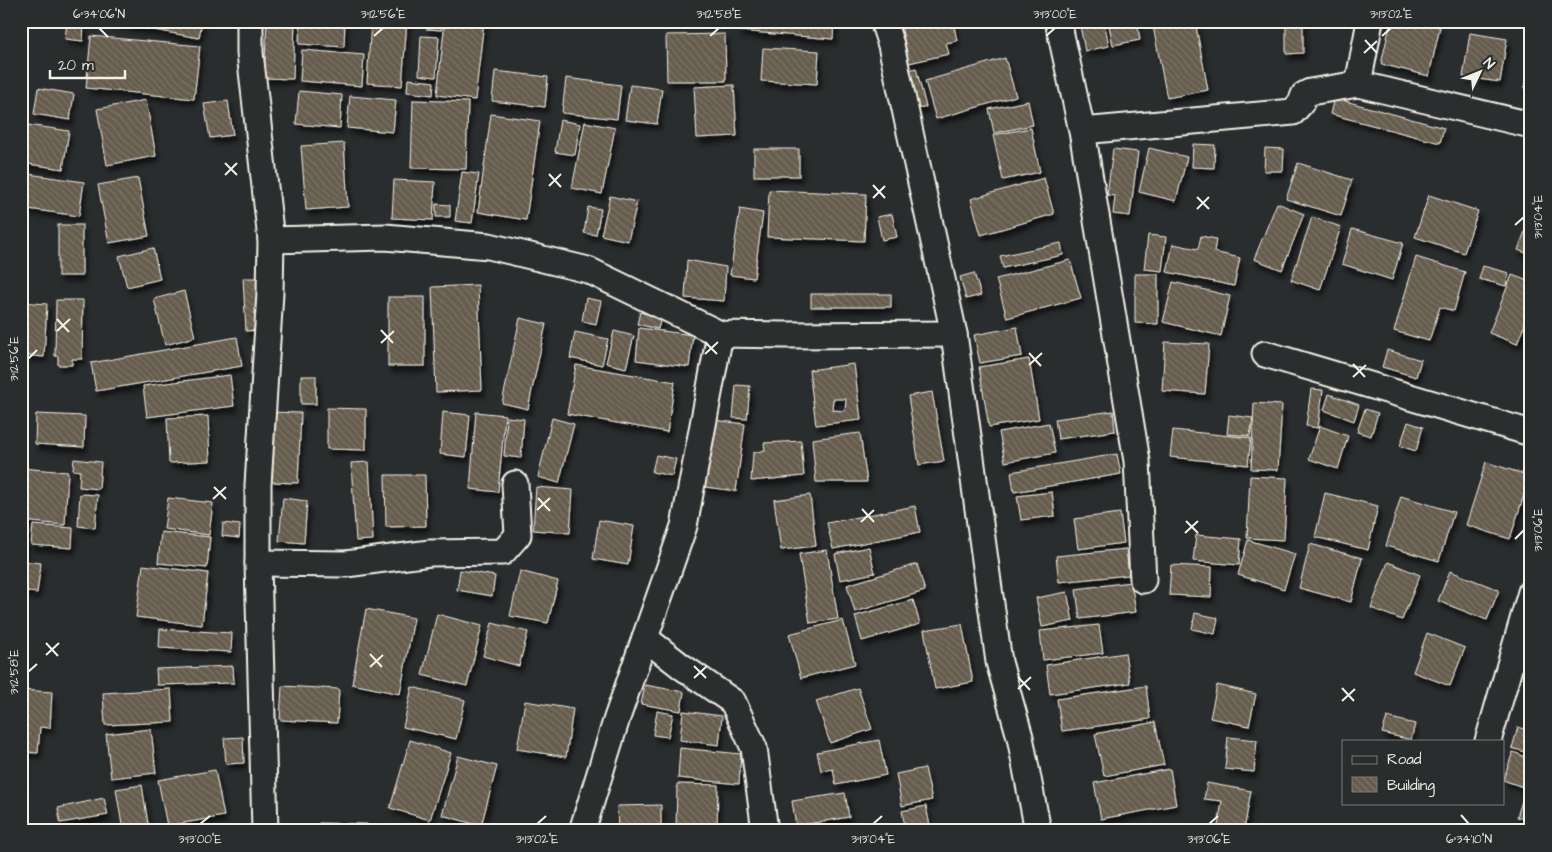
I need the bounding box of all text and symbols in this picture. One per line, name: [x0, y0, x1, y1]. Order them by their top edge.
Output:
text: 6°34'06"N: [73, 6, 125, 23]
text: 3°12'56"E: [360, 6, 406, 23]
text: 3°12'58"E: [696, 6, 742, 23]
text: 3°13'00"E: [1033, 6, 1077, 23]
text: 3°13'02"E: [1370, 6, 1412, 23]
scale bar: [50, 48, 125, 80]
north arrow: [1454, 48, 1504, 98]
text: N: [1478, 54, 1499, 74]
text: 20 m: [58, 55, 94, 76]
text: 3°13'04"E: [1530, 195, 1547, 239]
text: 3°12'56"E: [6, 336, 23, 382]
text: 3°13'06"E: [1530, 508, 1547, 552]
text: 3°12'58"E: [6, 649, 23, 695]
legend: [1342, 740, 1504, 804]
text: Road: [1387, 749, 1422, 770]
text: Building: [1387, 775, 1435, 797]
text: 3°13'00"E: [178, 831, 222, 848]
text: 3°13'02"E: [516, 831, 558, 848]
text: 3°13'04"E: [851, 831, 895, 848]
text: 3°13'06"E: [1187, 831, 1231, 848]
text: 6°34'10"N: [1446, 831, 1492, 848]

